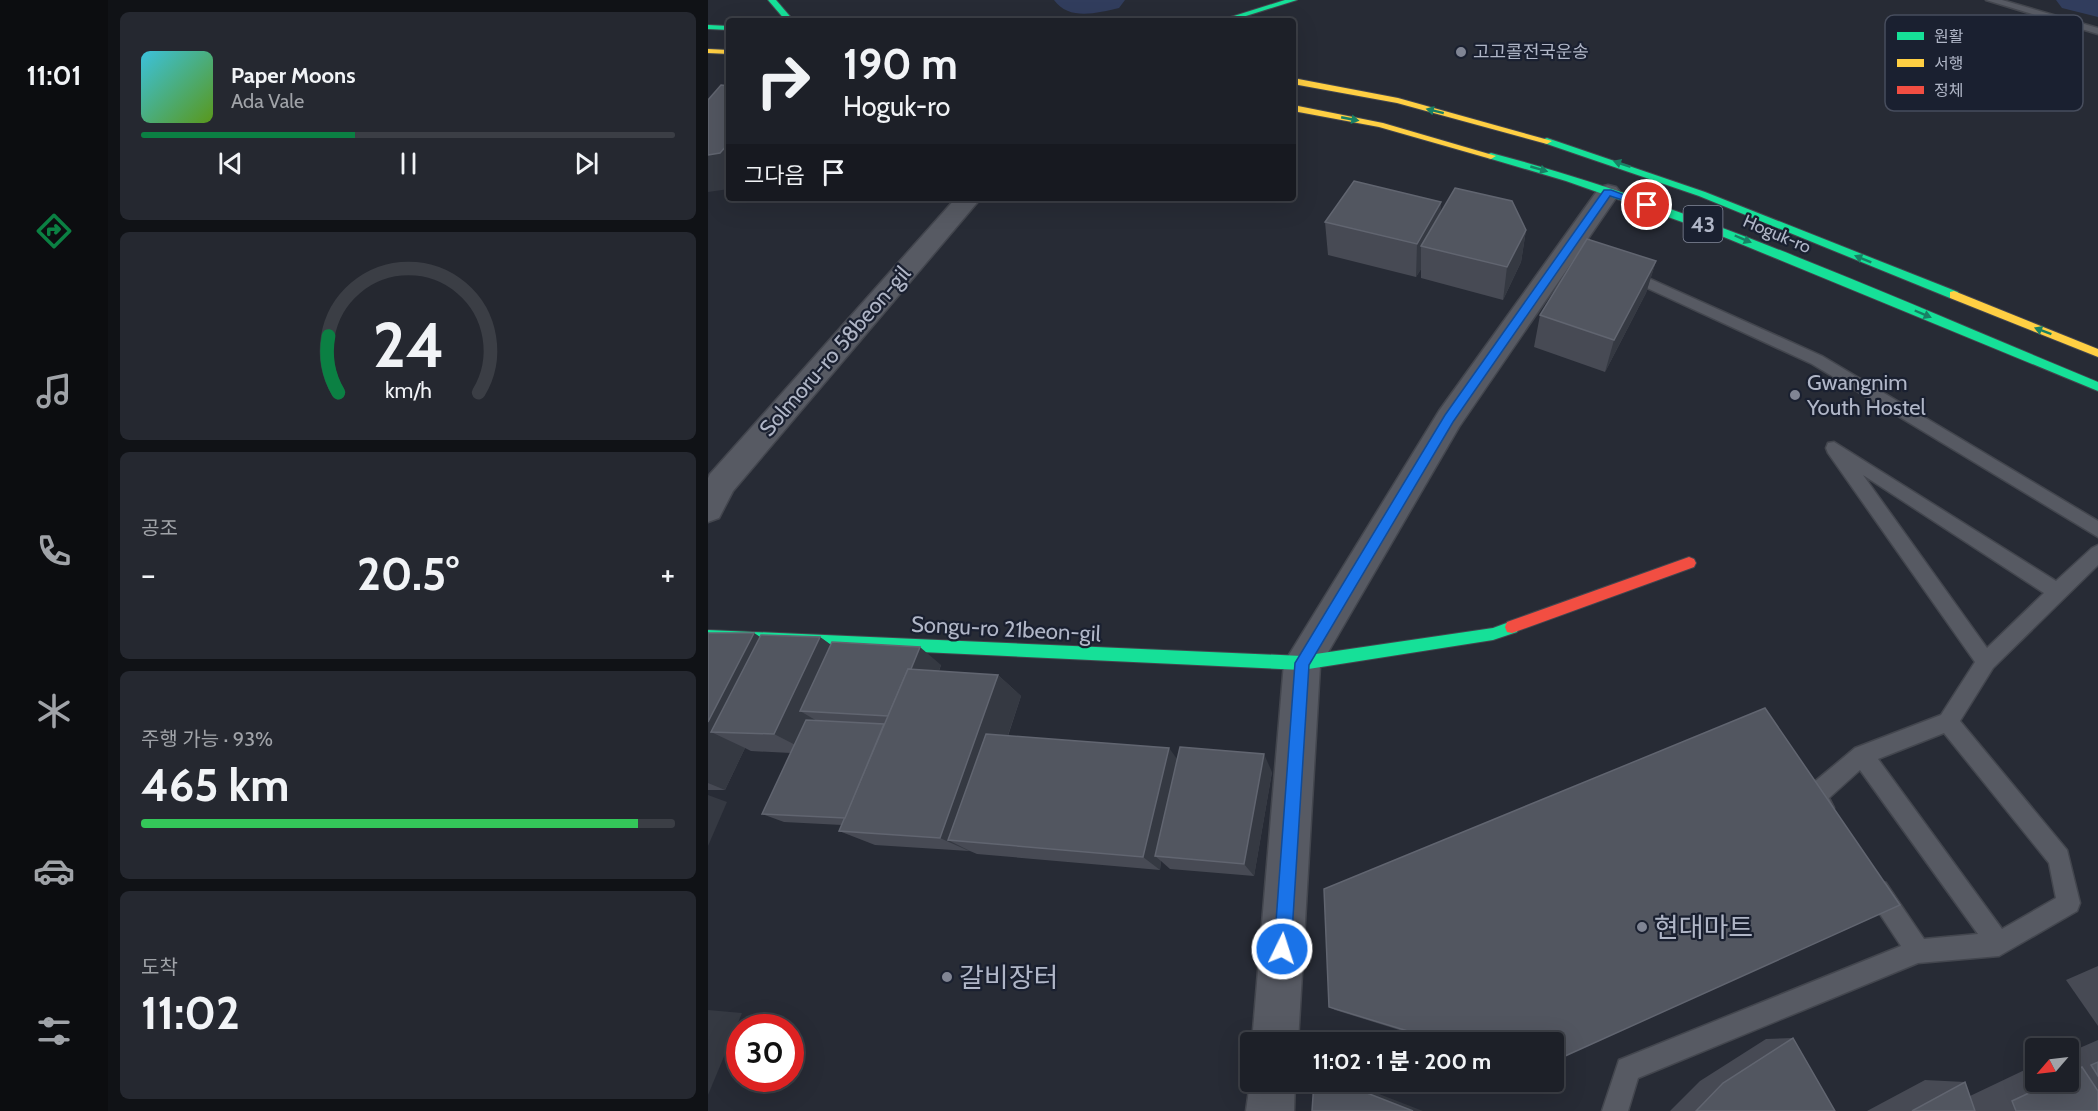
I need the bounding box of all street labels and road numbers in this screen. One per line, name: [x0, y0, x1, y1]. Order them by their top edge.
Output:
road number: 43: [1684, 206, 1722, 242]
street label: Hoguk-ro: [1740, 210, 1814, 258]
street label: Solmoru-ro 58beon-gil: [754, 260, 917, 442]
street label: Songu-ro 21beon-gil: [910, 611, 1102, 647]

